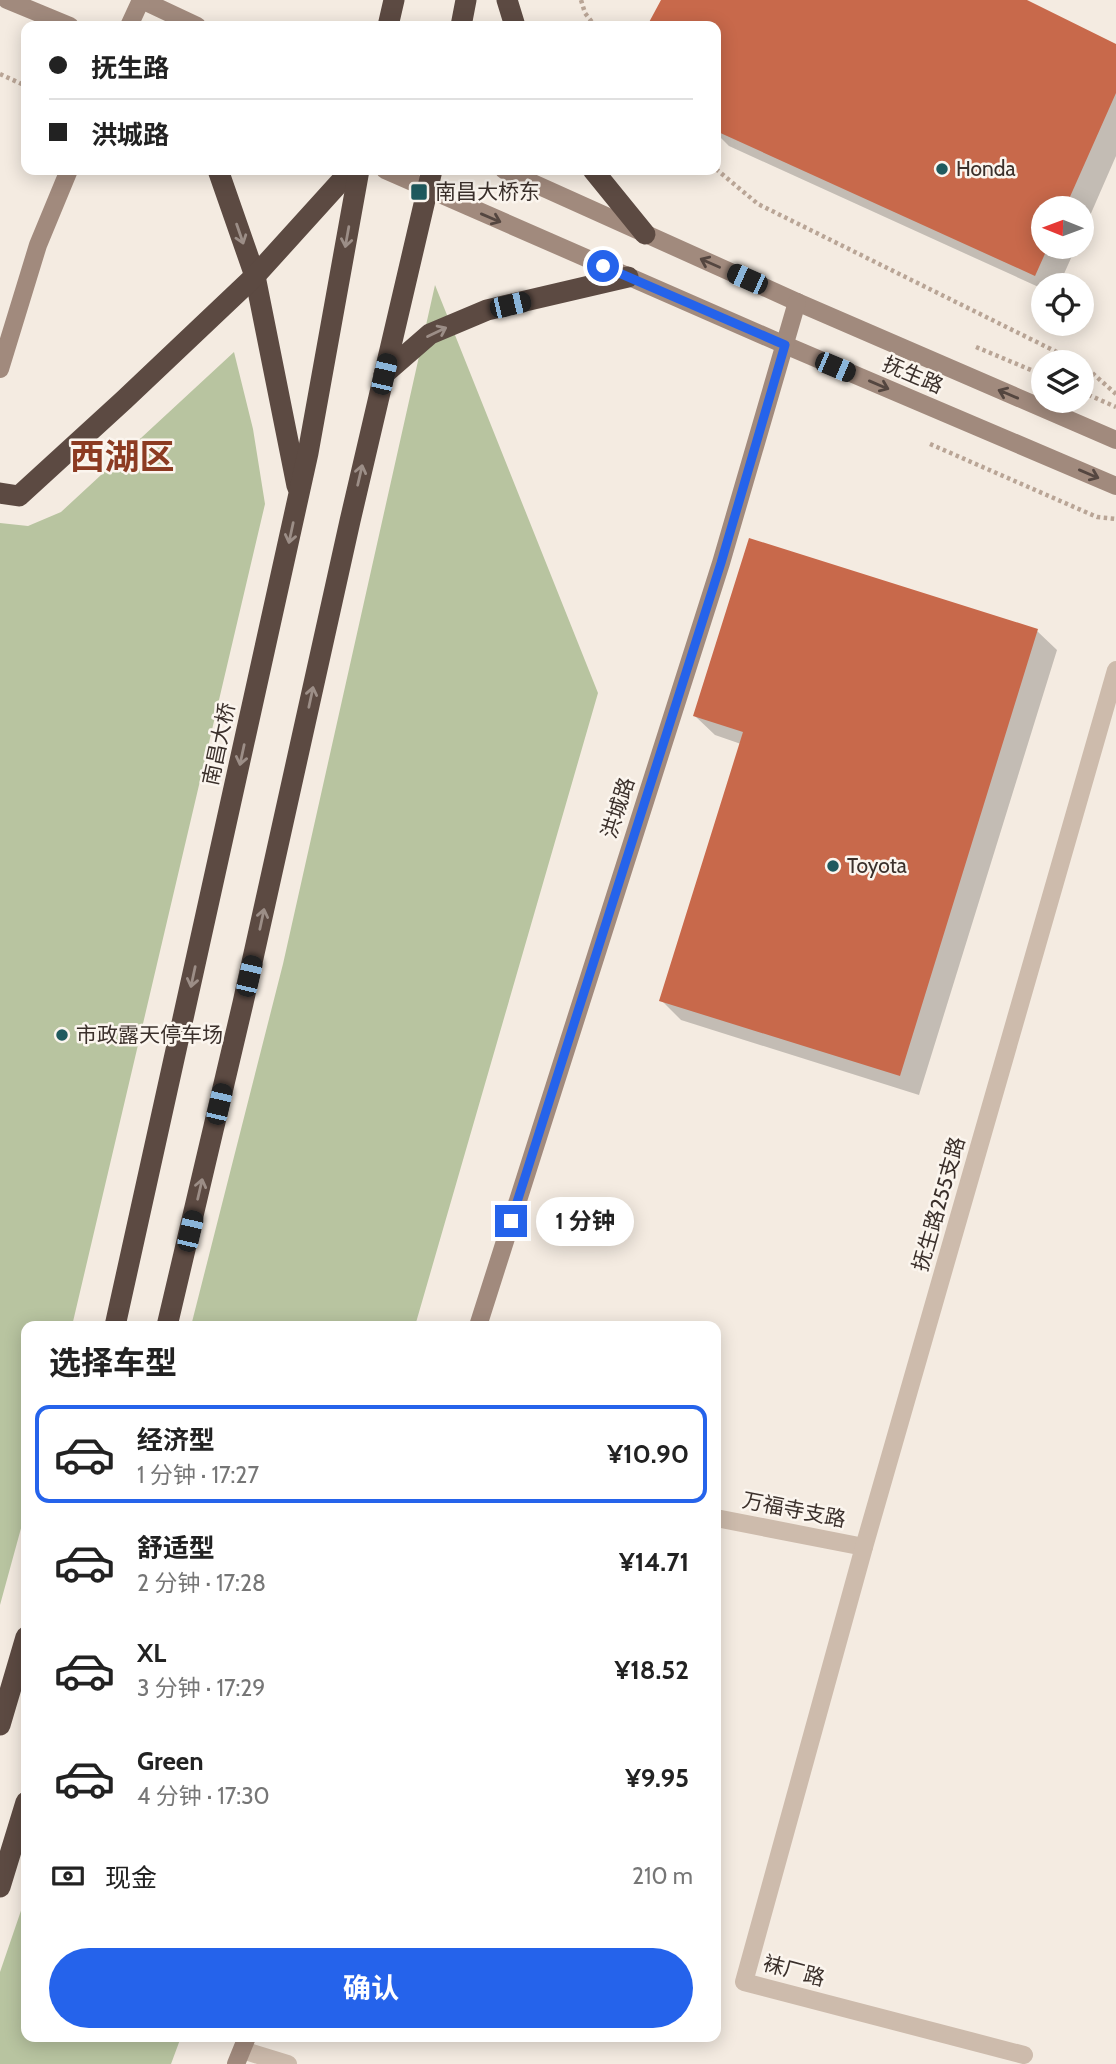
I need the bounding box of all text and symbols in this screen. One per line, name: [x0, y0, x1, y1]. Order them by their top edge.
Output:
text: 抚生路: [91, 52, 169, 84]
text: 洪城路: [91, 119, 169, 151]
place label: Honda: [956, 156, 1016, 181]
marker: Honda: [934, 161, 950, 177]
place label: 南昌大桥东: [435, 179, 540, 204]
marker: 南昌大桥东: [409, 182, 429, 202]
north arrow: [1031, 196, 1094, 259]
map controls: [1031, 196, 1094, 413]
one-way arrow: [479, 212, 501, 225]
one-way arrow: [235, 223, 247, 245]
one-way arrow: [340, 225, 353, 248]
route start: [587, 250, 619, 282]
one-way arrow: [700, 256, 722, 269]
car: [724, 261, 771, 297]
button: locate: [1031, 273, 1094, 336]
car: [488, 290, 533, 320]
one-way arrow: [426, 325, 447, 338]
car: [812, 349, 859, 385]
button: layers: [1031, 350, 1094, 413]
car: [370, 351, 399, 397]
street label: 抚生路: [879, 351, 947, 398]
one-way arrow: [868, 380, 890, 393]
one-way arrow: [998, 387, 1020, 400]
district label: 西湖区: [69, 435, 175, 478]
one-way arrow: [354, 464, 368, 487]
one-way arrow: [1078, 468, 1099, 481]
one-way arrow: [283, 521, 296, 543]
one-way arrow: [304, 686, 318, 709]
street label: 南昌大桥: [198, 700, 239, 788]
one-way arrow: [234, 743, 248, 766]
street label: 洪城路: [596, 774, 639, 842]
place label: Toyota: [847, 853, 907, 878]
marker: Toyota: [825, 858, 841, 874]
one-way arrow: [255, 908, 269, 931]
car: [235, 953, 264, 999]
one-way arrow: [185, 965, 199, 988]
place label: 市政露天停车场: [76, 1022, 223, 1047]
marker: 市政露天停车场: [54, 1027, 70, 1043]
car: [205, 1081, 234, 1127]
street label: 抚生路255支路: [907, 1134, 970, 1274]
one-way arrow: [194, 1178, 207, 1201]
callout: 1 分钟: [536, 1196, 634, 1246]
route end: [495, 1205, 527, 1237]
text: 1 分钟: [555, 1207, 615, 1235]
car: [176, 1208, 205, 1254]
text: 选择车型: [49, 1343, 177, 1382]
icon: car: [53, 1423, 116, 1486]
text: 经济型: [137, 1424, 215, 1456]
text: ¥10.90: [607, 1438, 689, 1470]
text: 1 分钟 · 17:27: [137, 1461, 259, 1489]
street label: 万福寺支路: [740, 1487, 848, 1532]
icon: car: [53, 1531, 116, 1594]
text: 舒适型: [137, 1532, 215, 1564]
text: ¥14.71: [619, 1546, 689, 1578]
text: 2 分钟 · 17:28: [137, 1569, 266, 1597]
text: XL: [137, 1637, 166, 1669]
icon: car: [53, 1639, 116, 1702]
text: ¥18.52: [615, 1654, 689, 1686]
text: 3 分钟 · 17:29: [137, 1674, 265, 1702]
text: Green: [137, 1745, 204, 1777]
icon: car: [53, 1747, 116, 1810]
text: ¥9.95: [625, 1762, 689, 1794]
text: 4 分钟 · 17:30: [137, 1782, 270, 1810]
icon: cash: [49, 1857, 87, 1895]
text: 现金: [105, 1862, 157, 1894]
text: 210 m: [632, 1862, 693, 1890]
button: 确认: [49, 1948, 693, 2028]
street label: 袜厂路: [760, 1950, 828, 1991]

